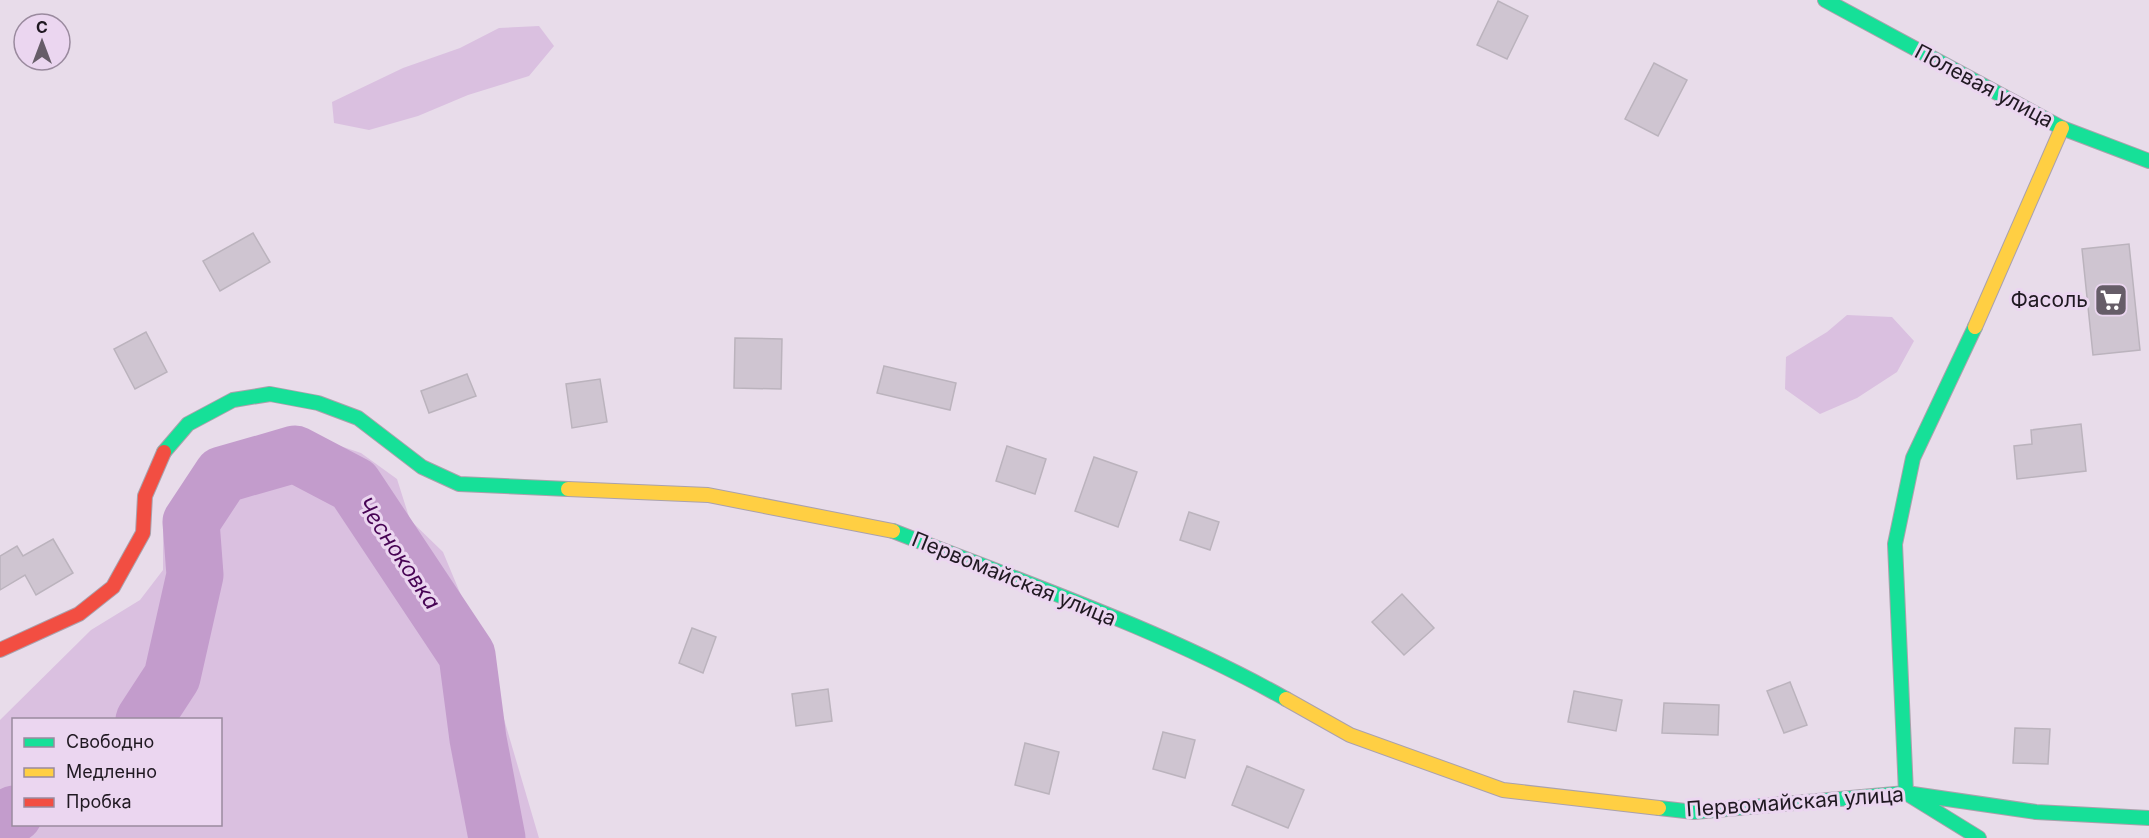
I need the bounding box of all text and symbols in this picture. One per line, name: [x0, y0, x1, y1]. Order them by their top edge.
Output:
north arrow: [12, 12, 72, 72]
text: С: [36, 17, 48, 37]
street label: Полевая улица: [1911, 39, 2058, 133]
supermarket icon: Фасоль: [2093, 282, 2129, 318]
place label: Фасоль: [2010, 287, 2088, 312]
water label: Чесноковка: [352, 492, 446, 614]
street label: Первомайская улица: [908, 526, 1120, 631]
legend: [12, 718, 222, 826]
text: Свободно: [66, 731, 154, 752]
text: Медленно: [66, 761, 157, 782]
street label: Первомайская улица: [1685, 781, 1905, 822]
text: Пробка: [66, 791, 132, 812]

